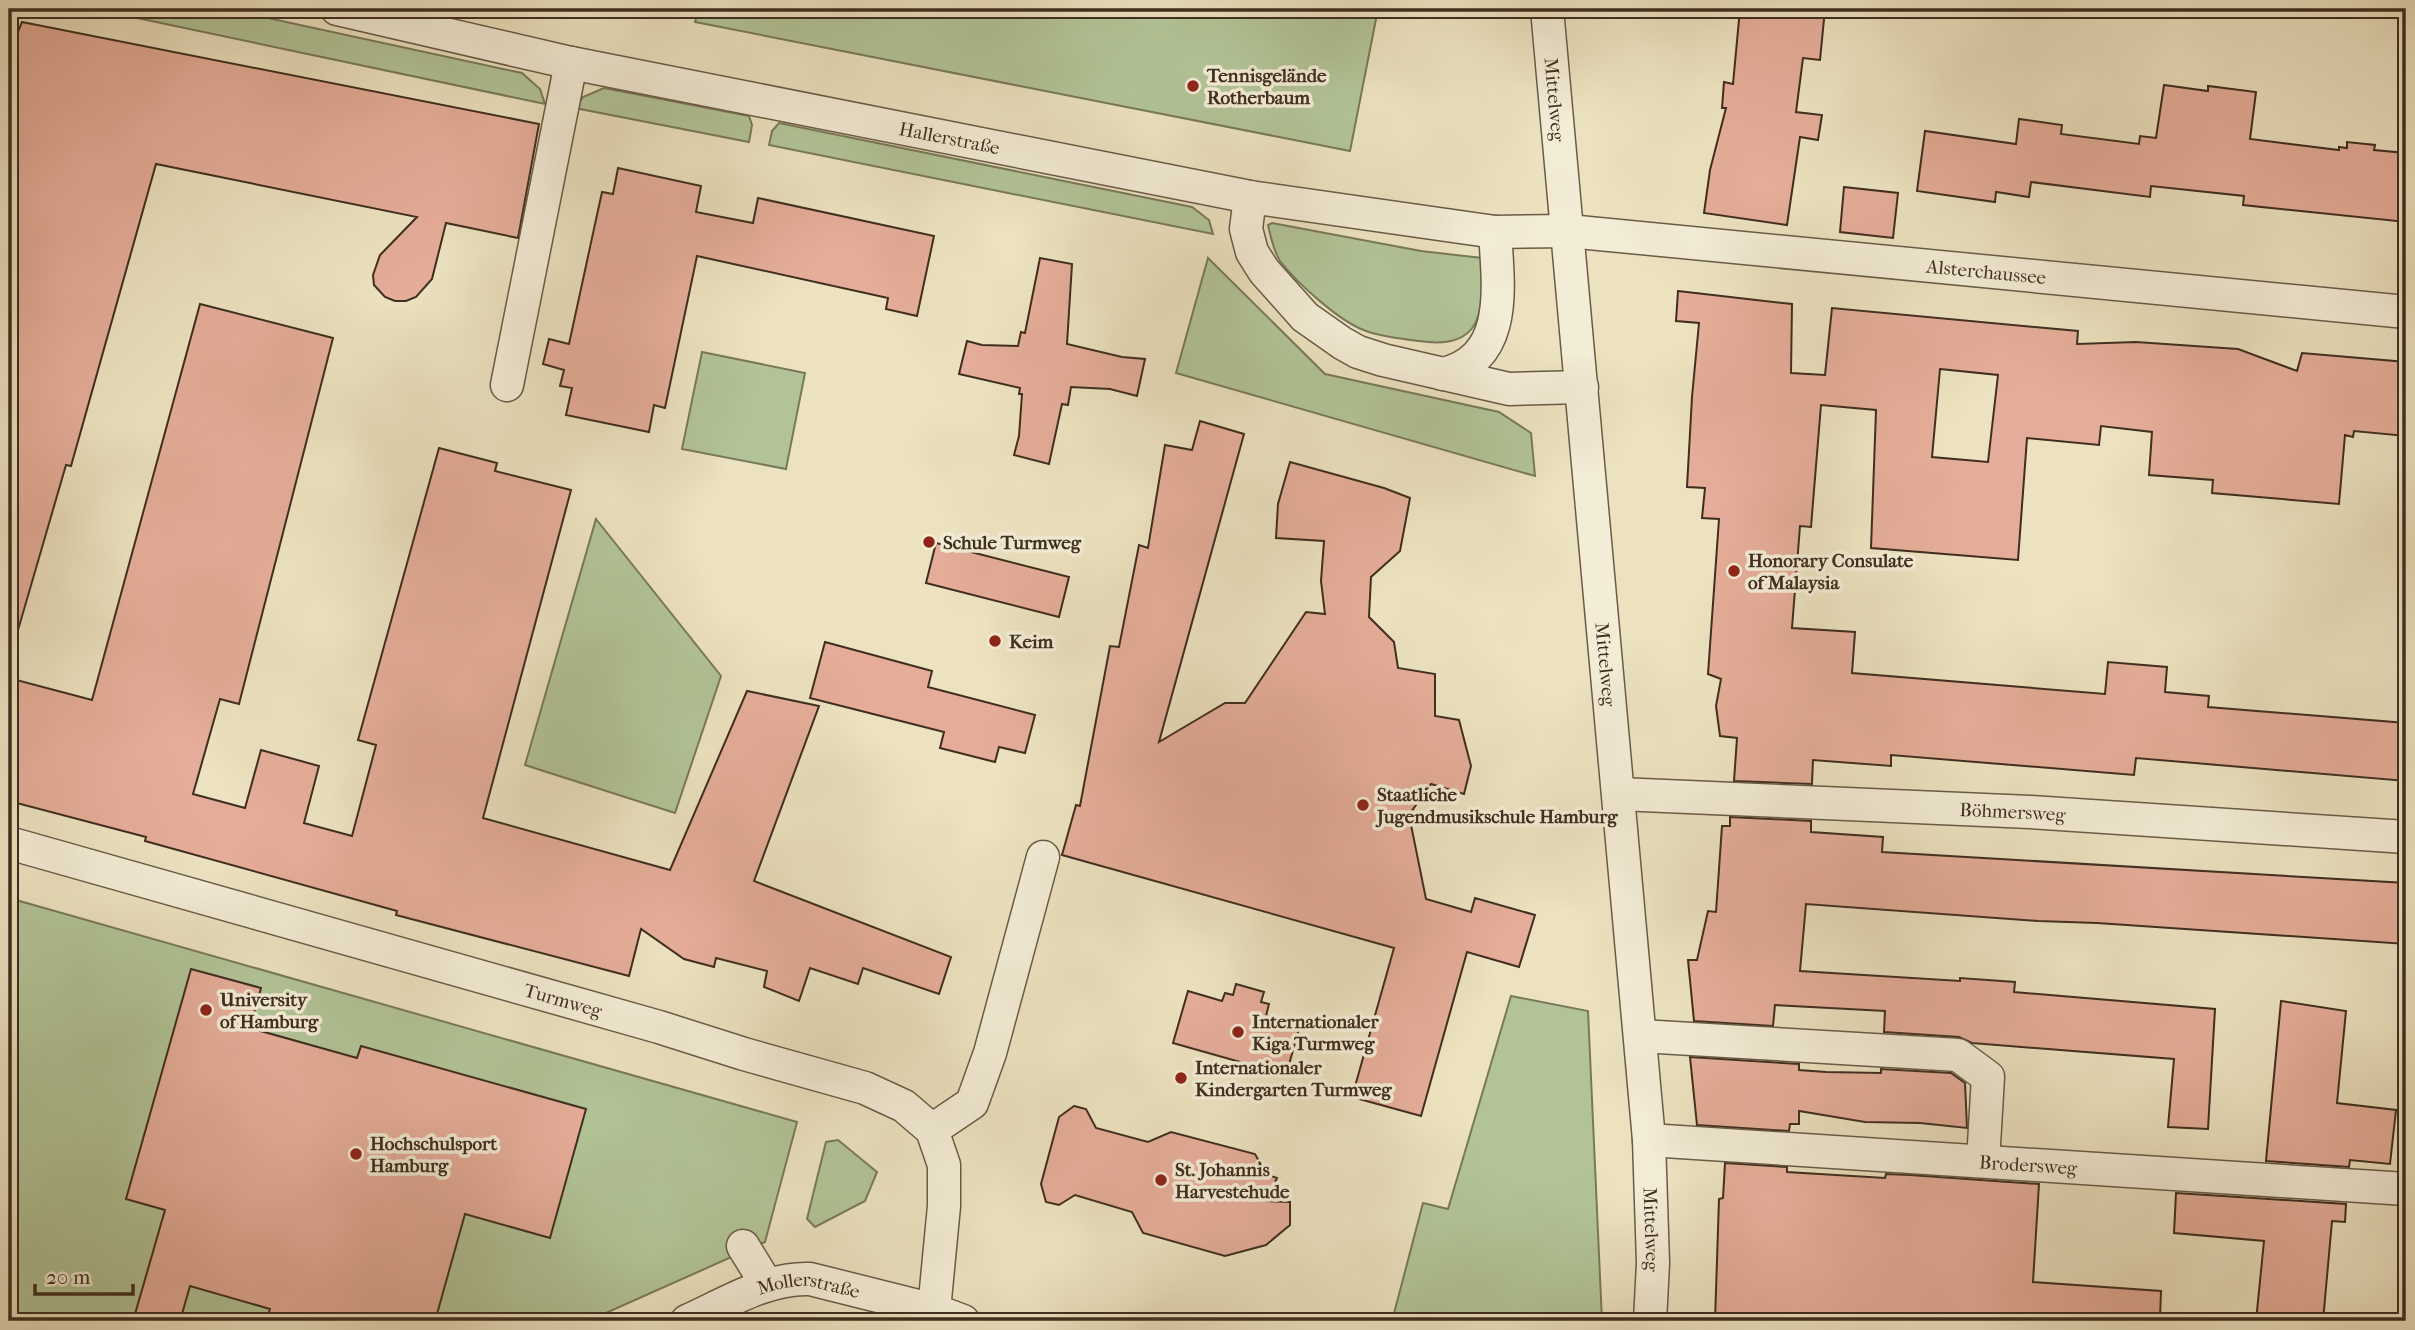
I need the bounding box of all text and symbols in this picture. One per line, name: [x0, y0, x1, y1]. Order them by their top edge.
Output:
street label: Mittelweg: [1539, 57, 1569, 143]
place label: Tennisgelände Rotherbaum: [1206, 65, 1327, 109]
marker: Tennisgelände Rotherbaum: [1185, 78, 1201, 94]
street label: Hallerstraße: [897, 118, 1002, 159]
street label: Alsterchaussee: [1924, 256, 2047, 289]
place label: Schule Turmweg: [943, 532, 1082, 554]
marker: Schule Turmweg: [921, 534, 937, 550]
place label: Honorary Consulate of Malaysia: [1748, 550, 1914, 594]
marker: Honorary Consulate of Malaysia: [1726, 563, 1742, 579]
street label: Mittelweg: [1590, 622, 1620, 708]
place label: Keim: [1009, 631, 1054, 653]
marker: Keim: [987, 633, 1003, 649]
place label: Staatliche Jugendmusikschule Hamburg: [1375, 784, 1618, 828]
marker: Staatliche Jugendmusikschule Hamburg: [1355, 797, 1371, 813]
street label: Böhmersweg: [1959, 799, 2067, 826]
street label: Turmweg: [521, 979, 605, 1023]
place label: University of Hamburg: [219, 989, 319, 1033]
marker: University of Hamburg: [198, 1002, 214, 1018]
place label: Internationaler Kiga Turmweg: [1252, 1011, 1379, 1055]
marker: Internationaler Kiga Turmweg: [1230, 1024, 1246, 1040]
place label: Internationaler Kindergarten Turmweg: [1195, 1057, 1392, 1101]
marker: Internationaler Kindergarten Turmweg: [1173, 1070, 1189, 1086]
place label: Hochschulsport Hamburg: [370, 1133, 497, 1177]
marker: Hochschulsport Hamburg: [348, 1146, 364, 1162]
street label: Brodersweg: [1978, 1151, 2079, 1180]
place label: St. Johannis Harvestehude: [1175, 1159, 1290, 1203]
marker: St. Johannis Harvestehude: [1153, 1172, 1169, 1188]
street label: Mittelweg: [1639, 1187, 1663, 1273]
scale bar: [35, 1253, 133, 1297]
text: 20 m: [46, 1265, 91, 1289]
street label: Mollerstraße: [754, 1269, 862, 1303]

